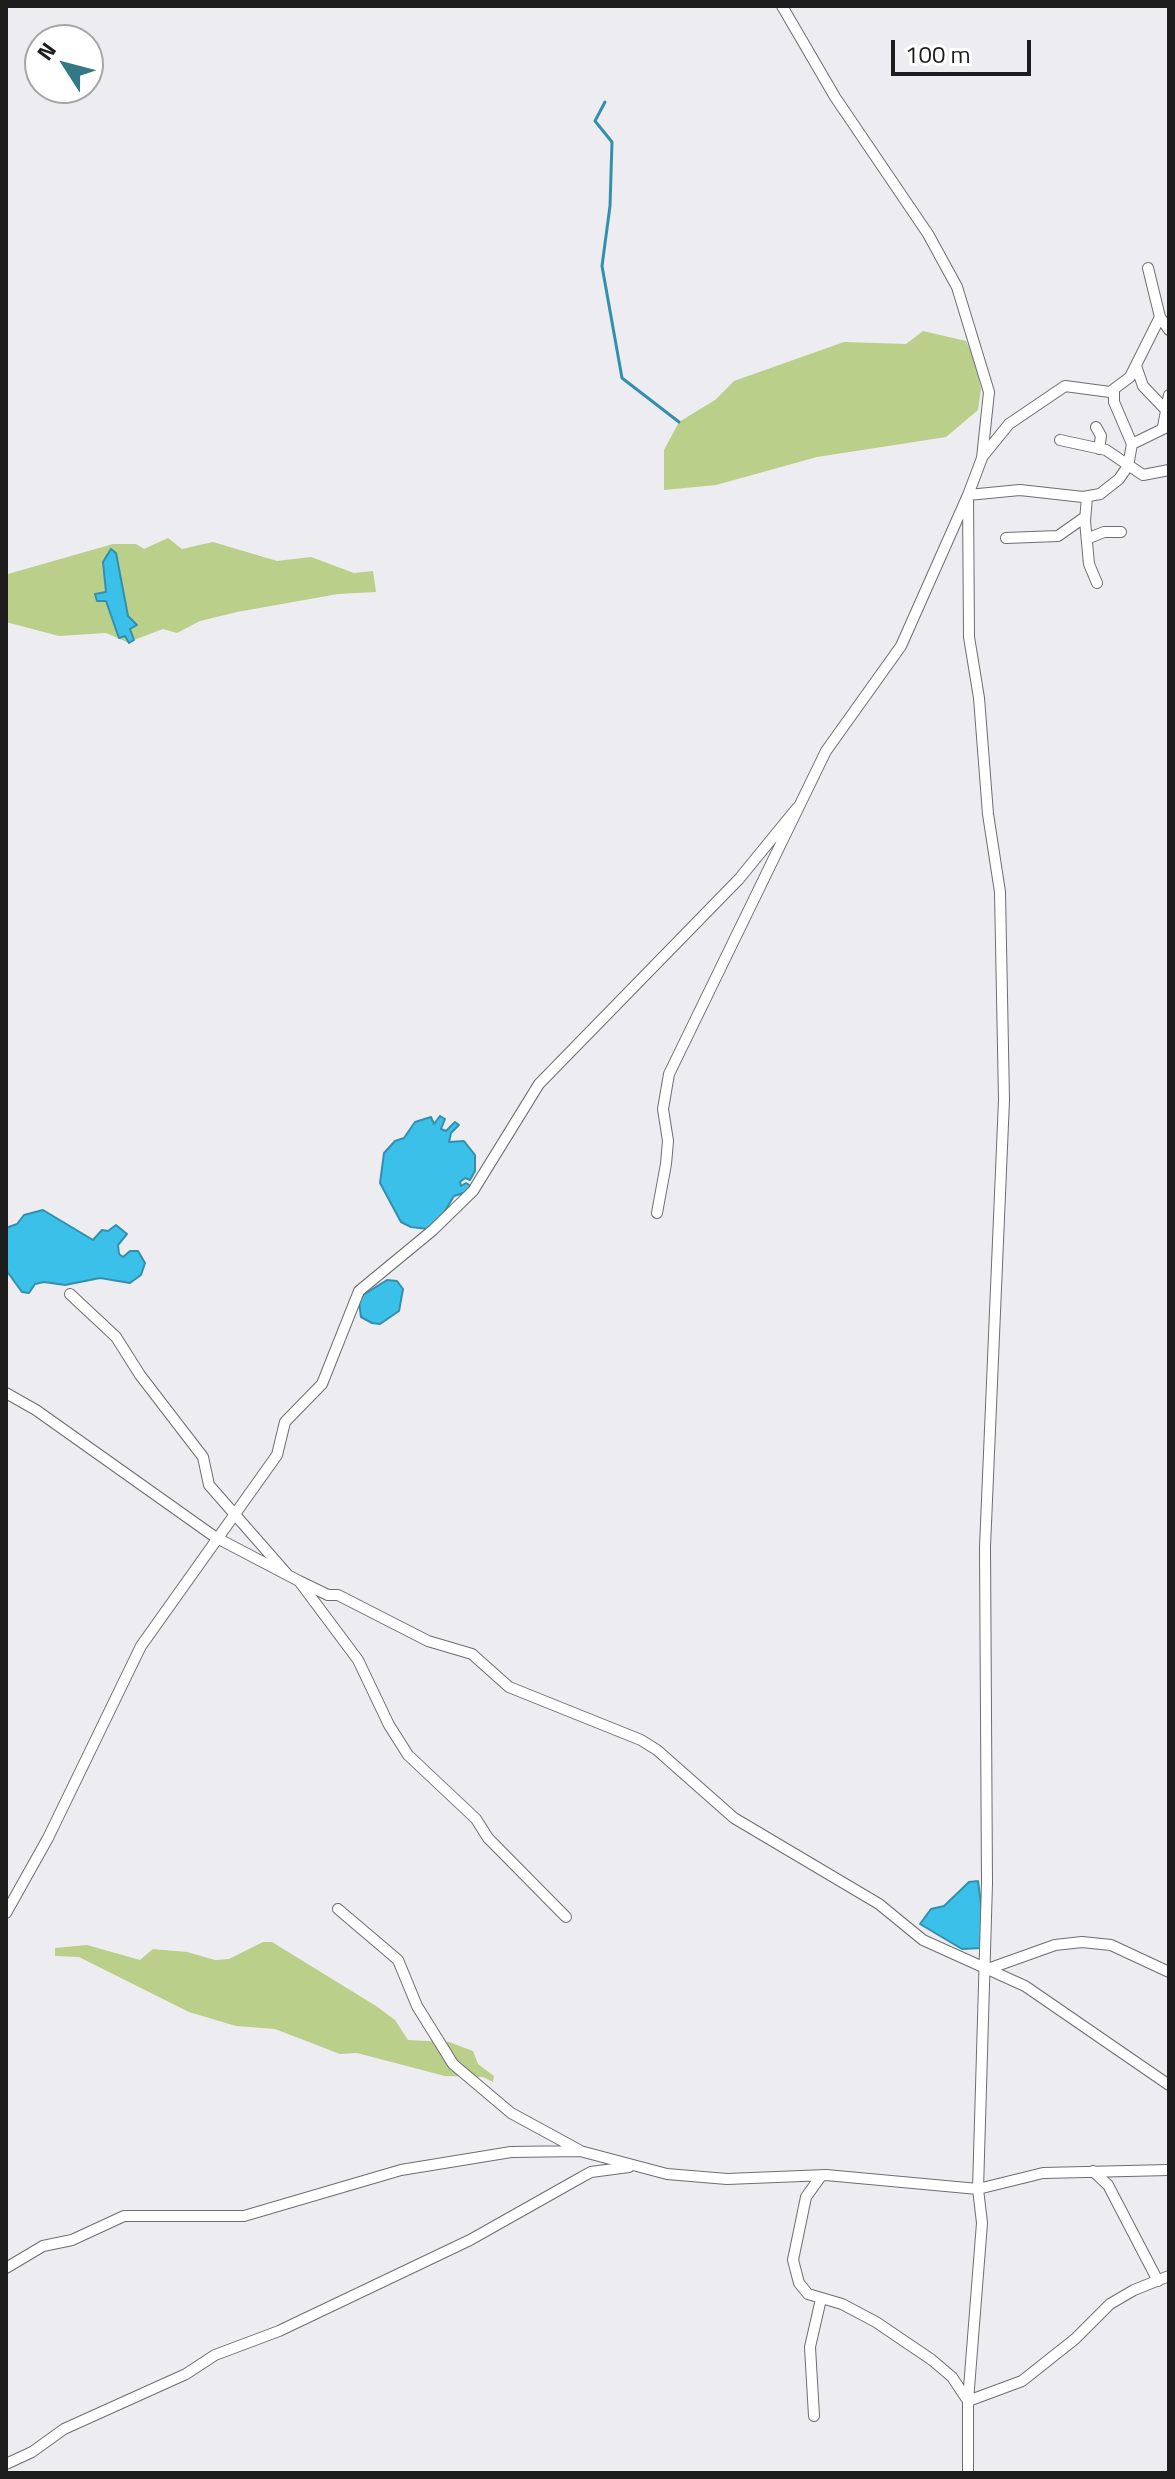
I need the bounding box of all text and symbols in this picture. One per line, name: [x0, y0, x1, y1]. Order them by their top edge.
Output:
north arrow: [24, 24, 104, 104]
scale bar: [895, 24, 1035, 74]
text: N: [28, 35, 64, 67]
text: 100 m: [905, 36, 971, 72]

